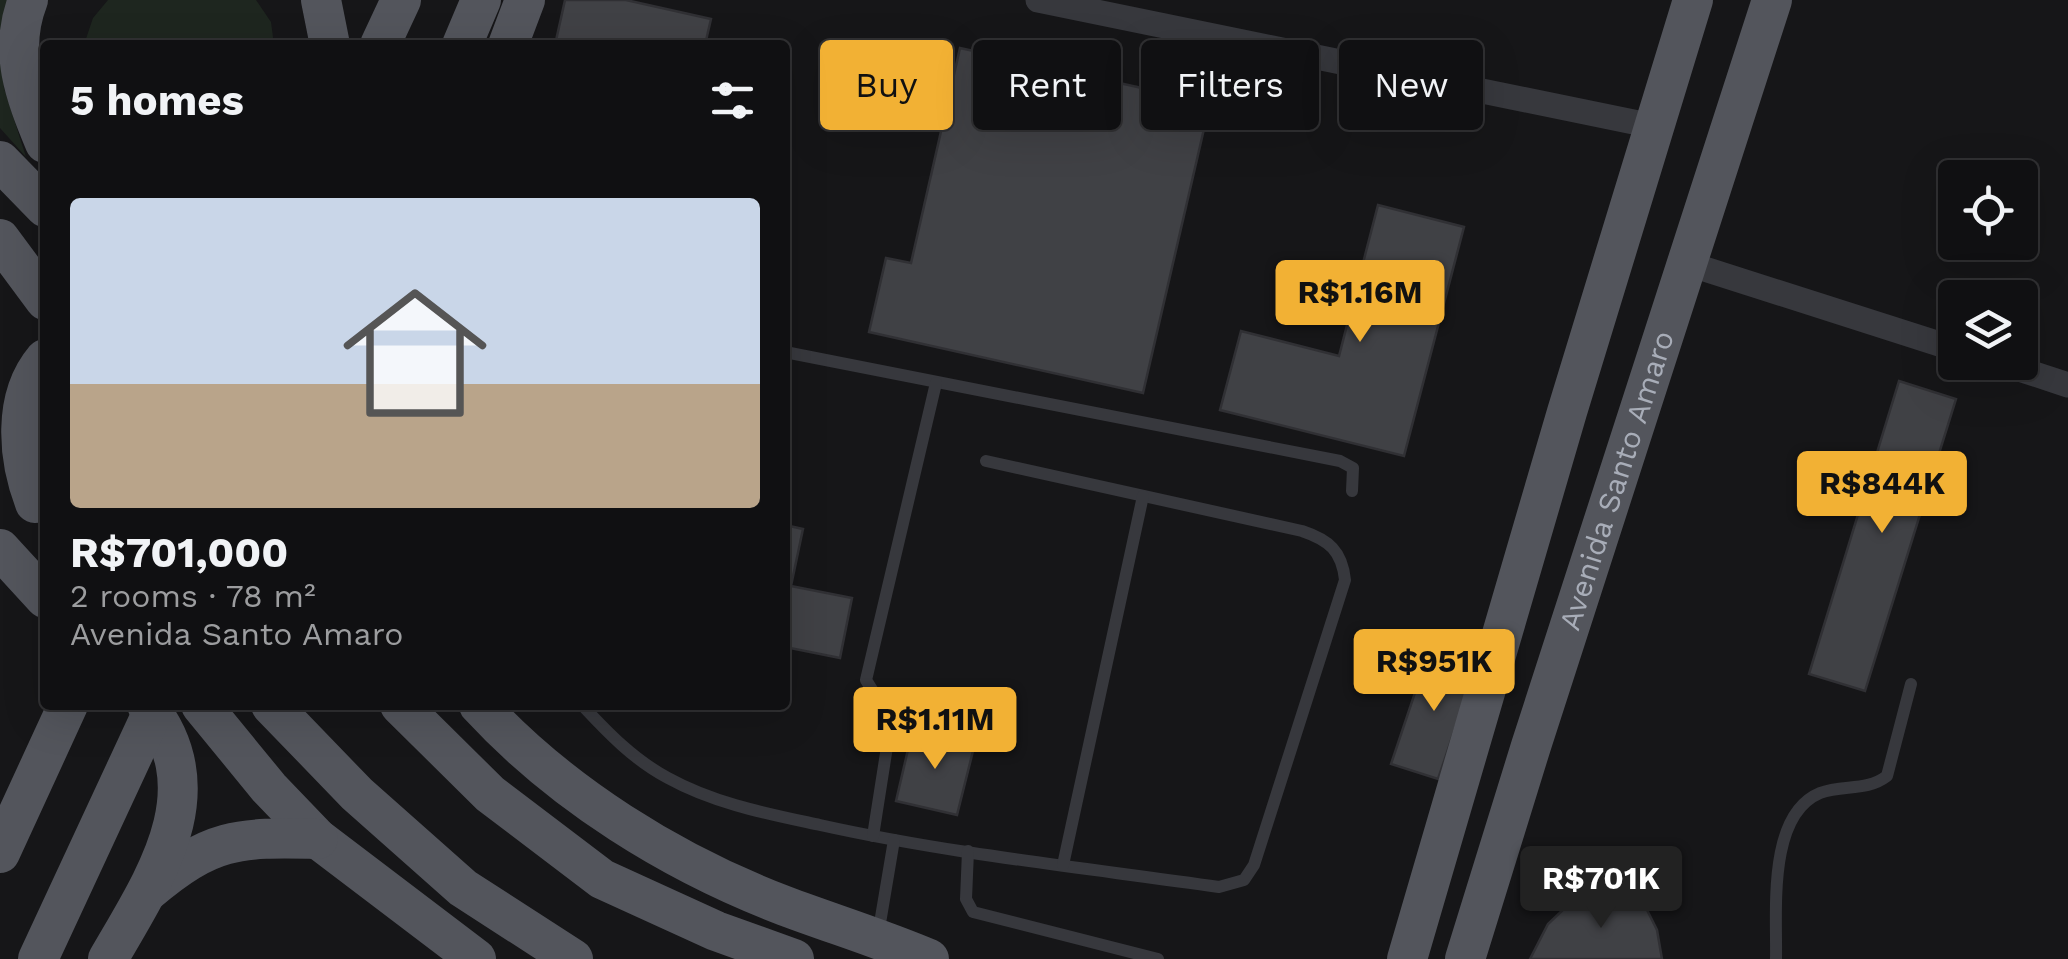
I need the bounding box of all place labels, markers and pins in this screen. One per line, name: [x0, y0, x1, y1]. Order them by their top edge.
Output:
pin: R$1.16M: [1268, 260, 1452, 345]
pin: R$844K: [1801, 451, 1963, 536]
pin: R$951K: [1353, 629, 1515, 714]
pin: R$1.11M: [843, 687, 1027, 772]
pin: R$701K: [1520, 846, 1682, 931]

